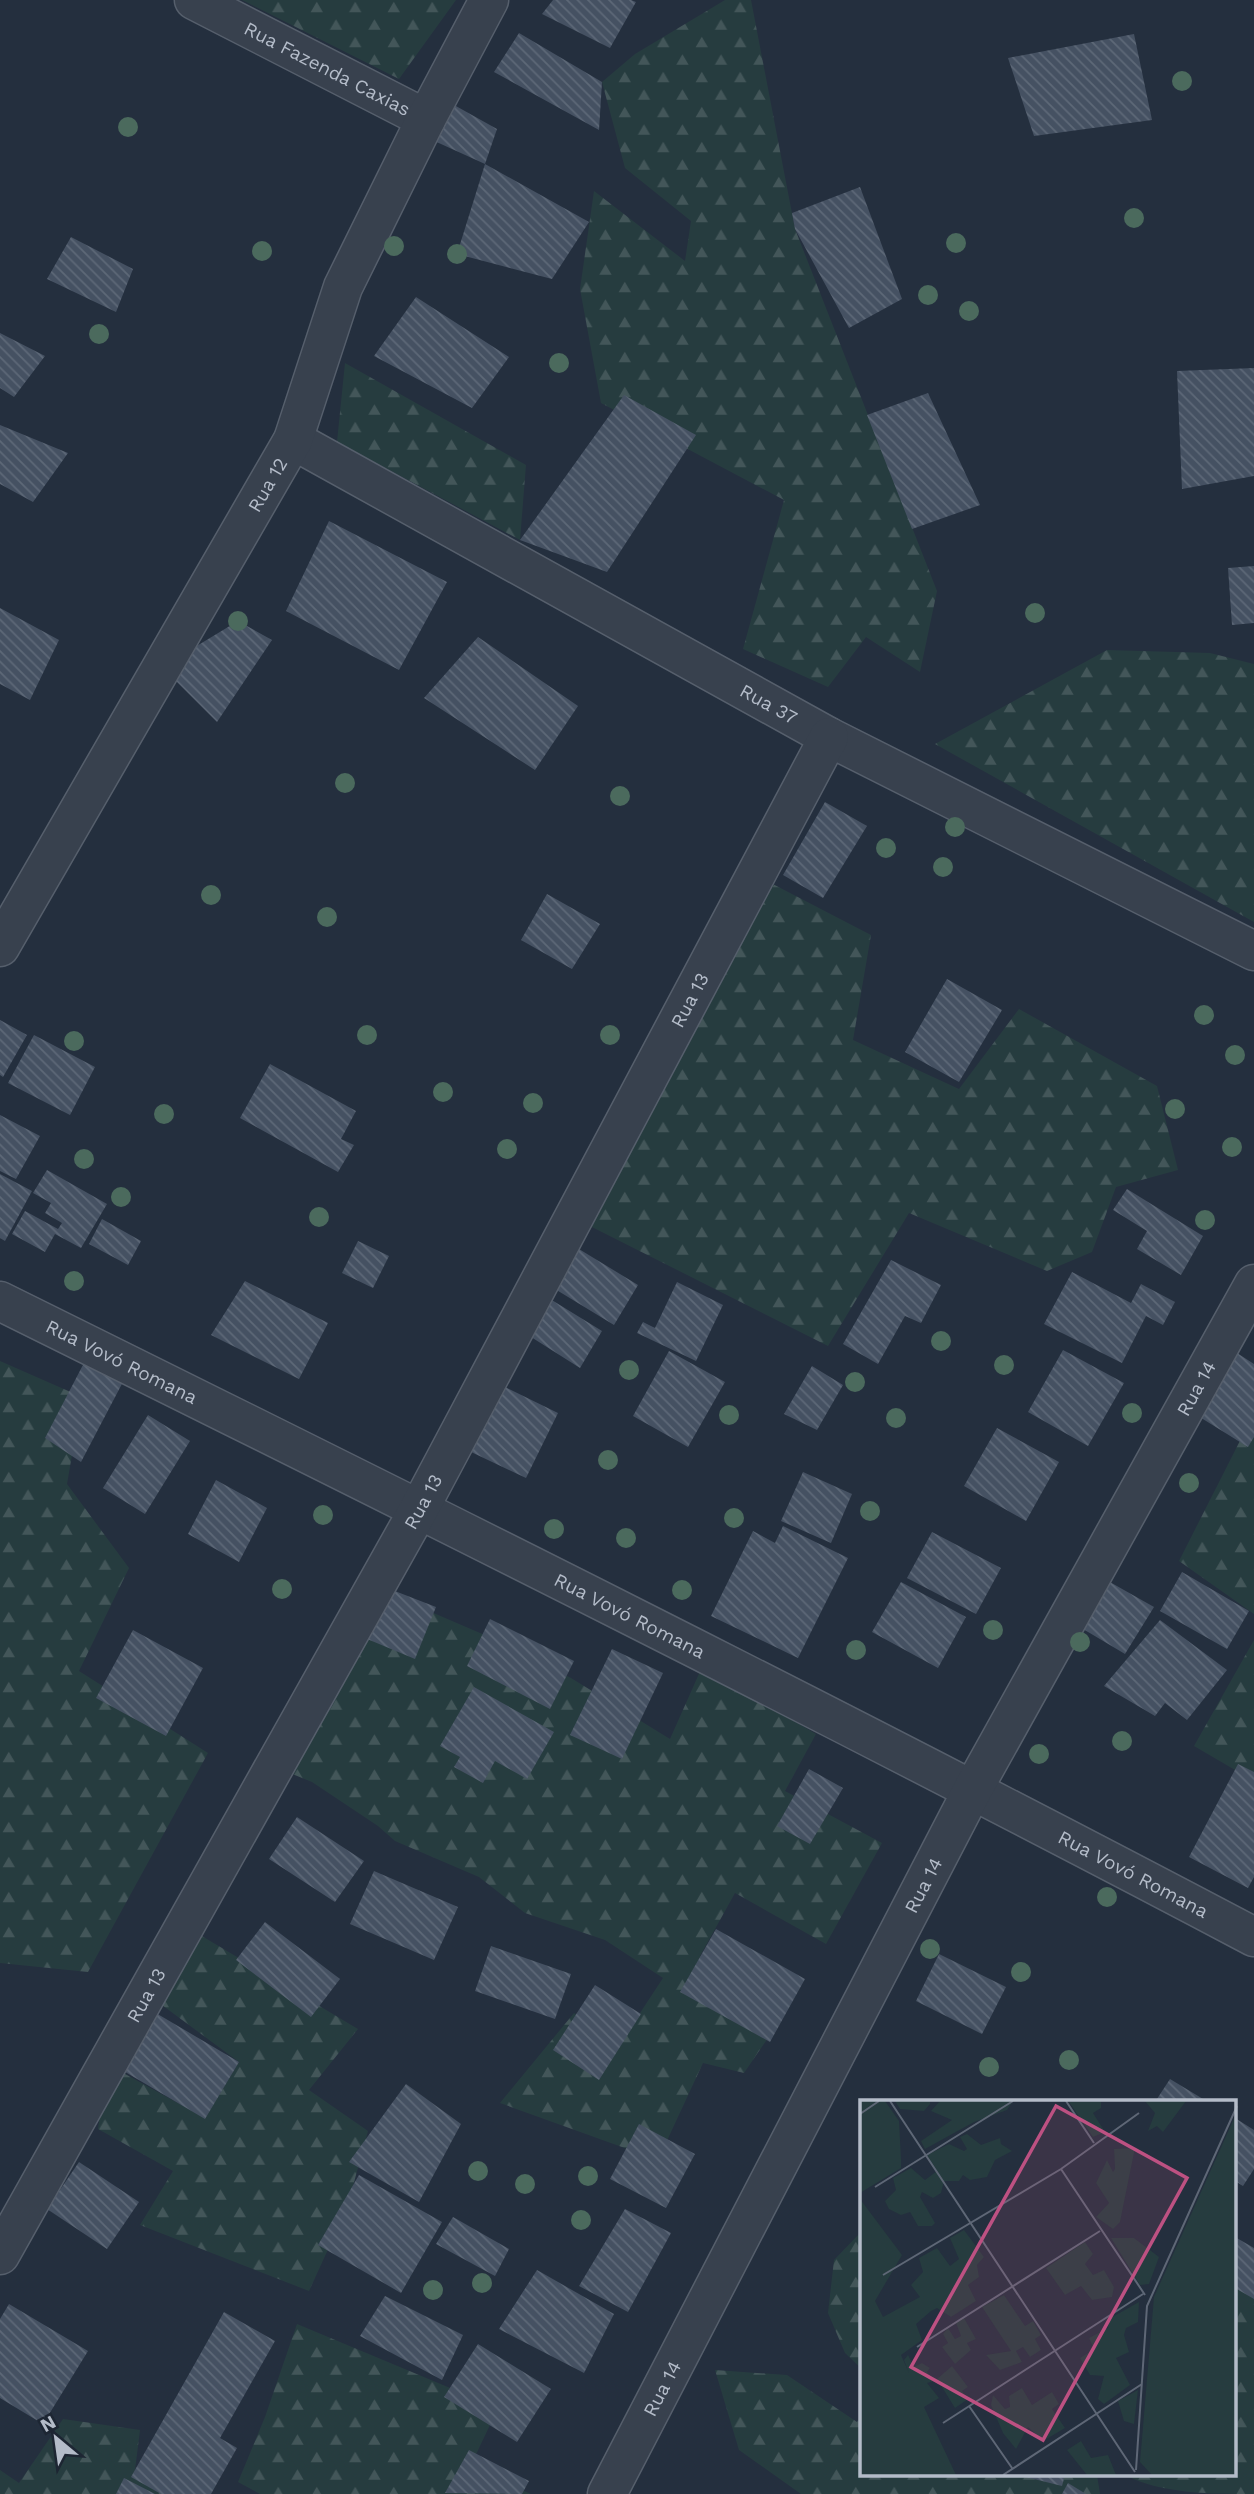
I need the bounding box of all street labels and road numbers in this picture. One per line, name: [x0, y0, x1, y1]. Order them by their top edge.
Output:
street label: Rua Fazenda Caxias: [241, 16, 414, 121]
street label: Rua 12: [242, 453, 292, 516]
street label: Rua 37: [736, 679, 802, 729]
street label: Rua 13: [665, 968, 713, 1031]
street label: Rua Vovó Romana: [42, 1314, 202, 1409]
street label: Rua 14: [1171, 1357, 1221, 1420]
street label: Rua 13: [399, 1470, 447, 1533]
street label: Rua Vovó Romana: [551, 1568, 709, 1663]
street label: Rua Vovó Romana: [1055, 1825, 1213, 1923]
street label: Rua 14: [899, 1853, 947, 1917]
street label: Rua 13: [121, 1964, 170, 2027]
street label: Rua 14: [638, 2357, 686, 2420]

